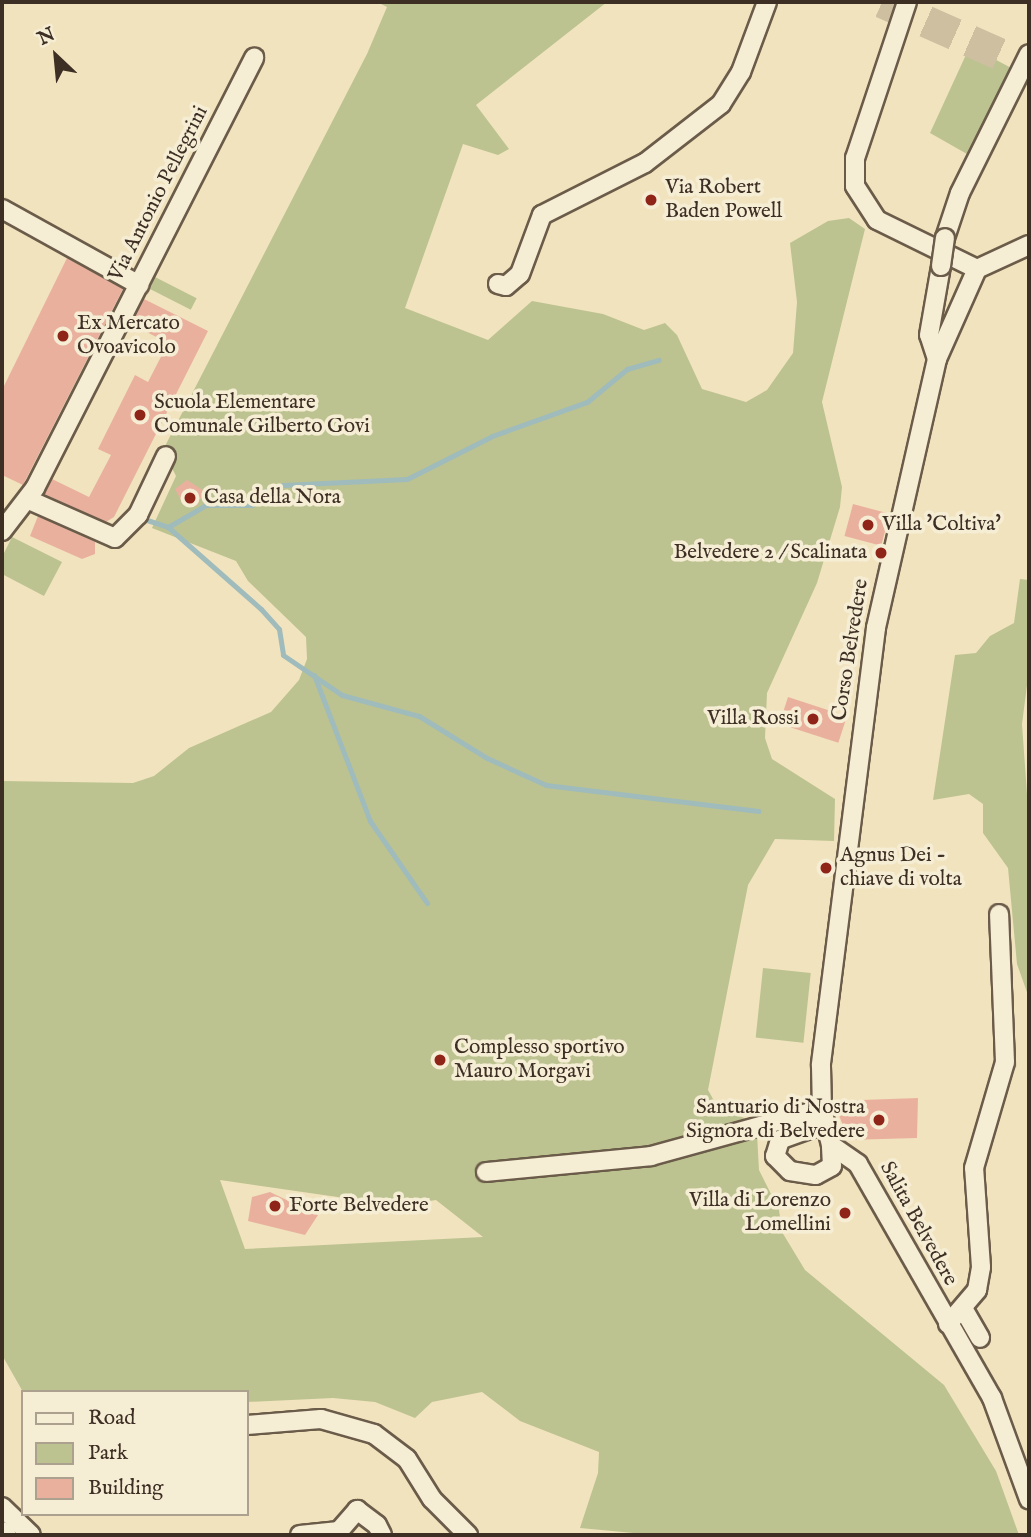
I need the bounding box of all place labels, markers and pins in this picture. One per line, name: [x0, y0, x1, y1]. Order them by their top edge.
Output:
place label: Via Robert Baden Powell: [665, 175, 782, 225]
marker: Via Robert Baden Powell: [643, 192, 659, 208]
place label: Ex Mercato Ovoavicolo: [77, 311, 180, 361]
marker: Ex Mercato Ovoavicolo: [55, 328, 71, 344]
place label: Scuola Elementare Comunale Gilberto Govi: [154, 390, 370, 440]
marker: Scuola Elementare Comunale Gilberto Govi: [132, 407, 148, 423]
place label: Casa della Nora: [204, 485, 341, 511]
marker: Casa della Nora: [182, 490, 198, 506]
place label: Villa 'Coltiva': [882, 512, 1001, 538]
marker: Villa 'Coltiva': [860, 517, 876, 533]
place label: Belvedere 2 / Scalinata: [673, 540, 867, 566]
marker: Belvedere 2 / Scalinata: [873, 545, 889, 561]
place label: Villa Rossi: [707, 706, 799, 732]
marker: Villa Rossi: [805, 711, 821, 727]
place label: Agnus Dei - chiave di volta: [840, 843, 962, 893]
marker: Agnus Dei - chiave di volta: [818, 860, 834, 876]
place label: Complesso sportivo Mauro Morgavi: [454, 1035, 625, 1085]
marker: Complesso sportivo Mauro Morgavi: [432, 1052, 448, 1068]
place label: Santuario di Nostra Signora di Belvedere: [686, 1095, 865, 1145]
marker: Santuario di Nostra Signora di Belvedere: [871, 1112, 887, 1128]
place label: Villa di Lorenzo Lomellini: [689, 1188, 831, 1238]
place label: Forte Belvedere: [289, 1193, 429, 1219]
marker: Forte Belvedere: [267, 1198, 283, 1214]
marker: Villa di Lorenzo Lomellini: [837, 1205, 853, 1221]

